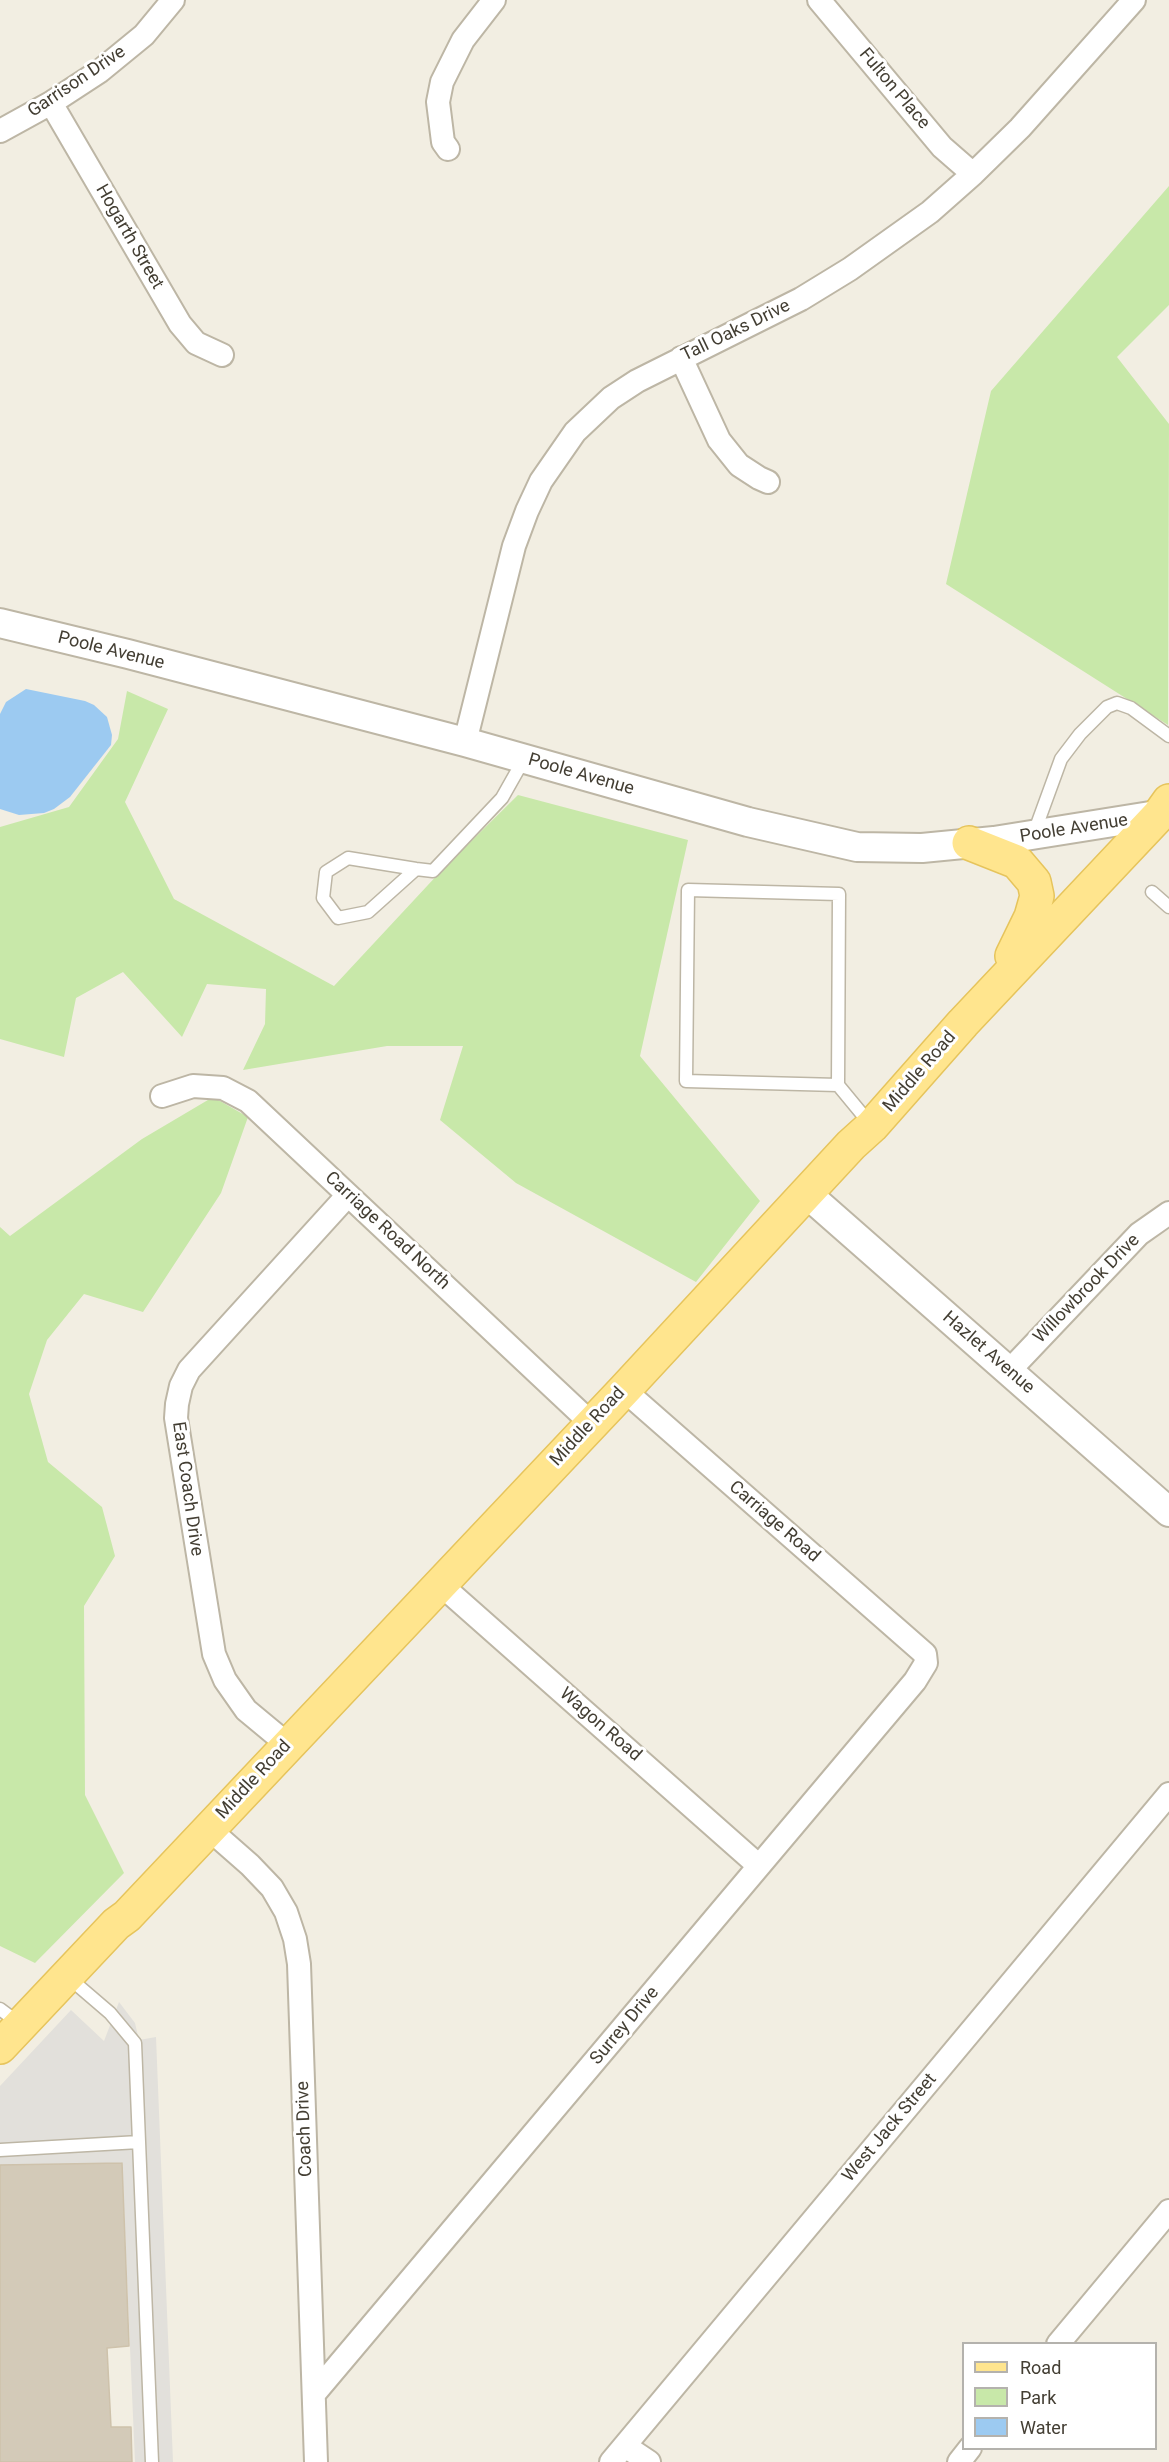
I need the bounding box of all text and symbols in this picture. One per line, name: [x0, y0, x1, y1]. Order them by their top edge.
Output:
street label: Garrison Drive: [24, 41, 130, 123]
street label: Fulton Place: [854, 44, 934, 134]
street label: Hogarth Street: [90, 181, 168, 293]
street label: Tall Oaks Drive: [678, 295, 794, 367]
street label: Poole Avenue: [55, 627, 167, 675]
street label: Poole Avenue: [526, 750, 636, 800]
street label: Poole Avenue: [1018, 810, 1130, 848]
street label: Middle Road: [879, 1027, 961, 1117]
street label: Carriage Road North: [320, 1167, 454, 1295]
street label: Willowbrook Drive: [1029, 1230, 1145, 1348]
street label: Hazlet Avenue: [938, 1307, 1038, 1399]
street label: Middle Road: [546, 1383, 630, 1471]
street label: East Coach Drive: [167, 1420, 207, 1558]
street label: Carriage Road: [724, 1477, 824, 1567]
street label: Wagon Road: [555, 1684, 645, 1766]
street label: Middle Road: [212, 1736, 296, 1824]
street label: Surrey Drive: [586, 1982, 664, 2070]
street label: West Jack Street: [838, 2069, 942, 2187]
street label: Coach Drive: [293, 2081, 317, 2177]
legend: [962, 2342, 1157, 2450]
text: Road: [1020, 2357, 1061, 2378]
text: Park: [1020, 2387, 1056, 2408]
text: Water: [1020, 2417, 1067, 2438]

